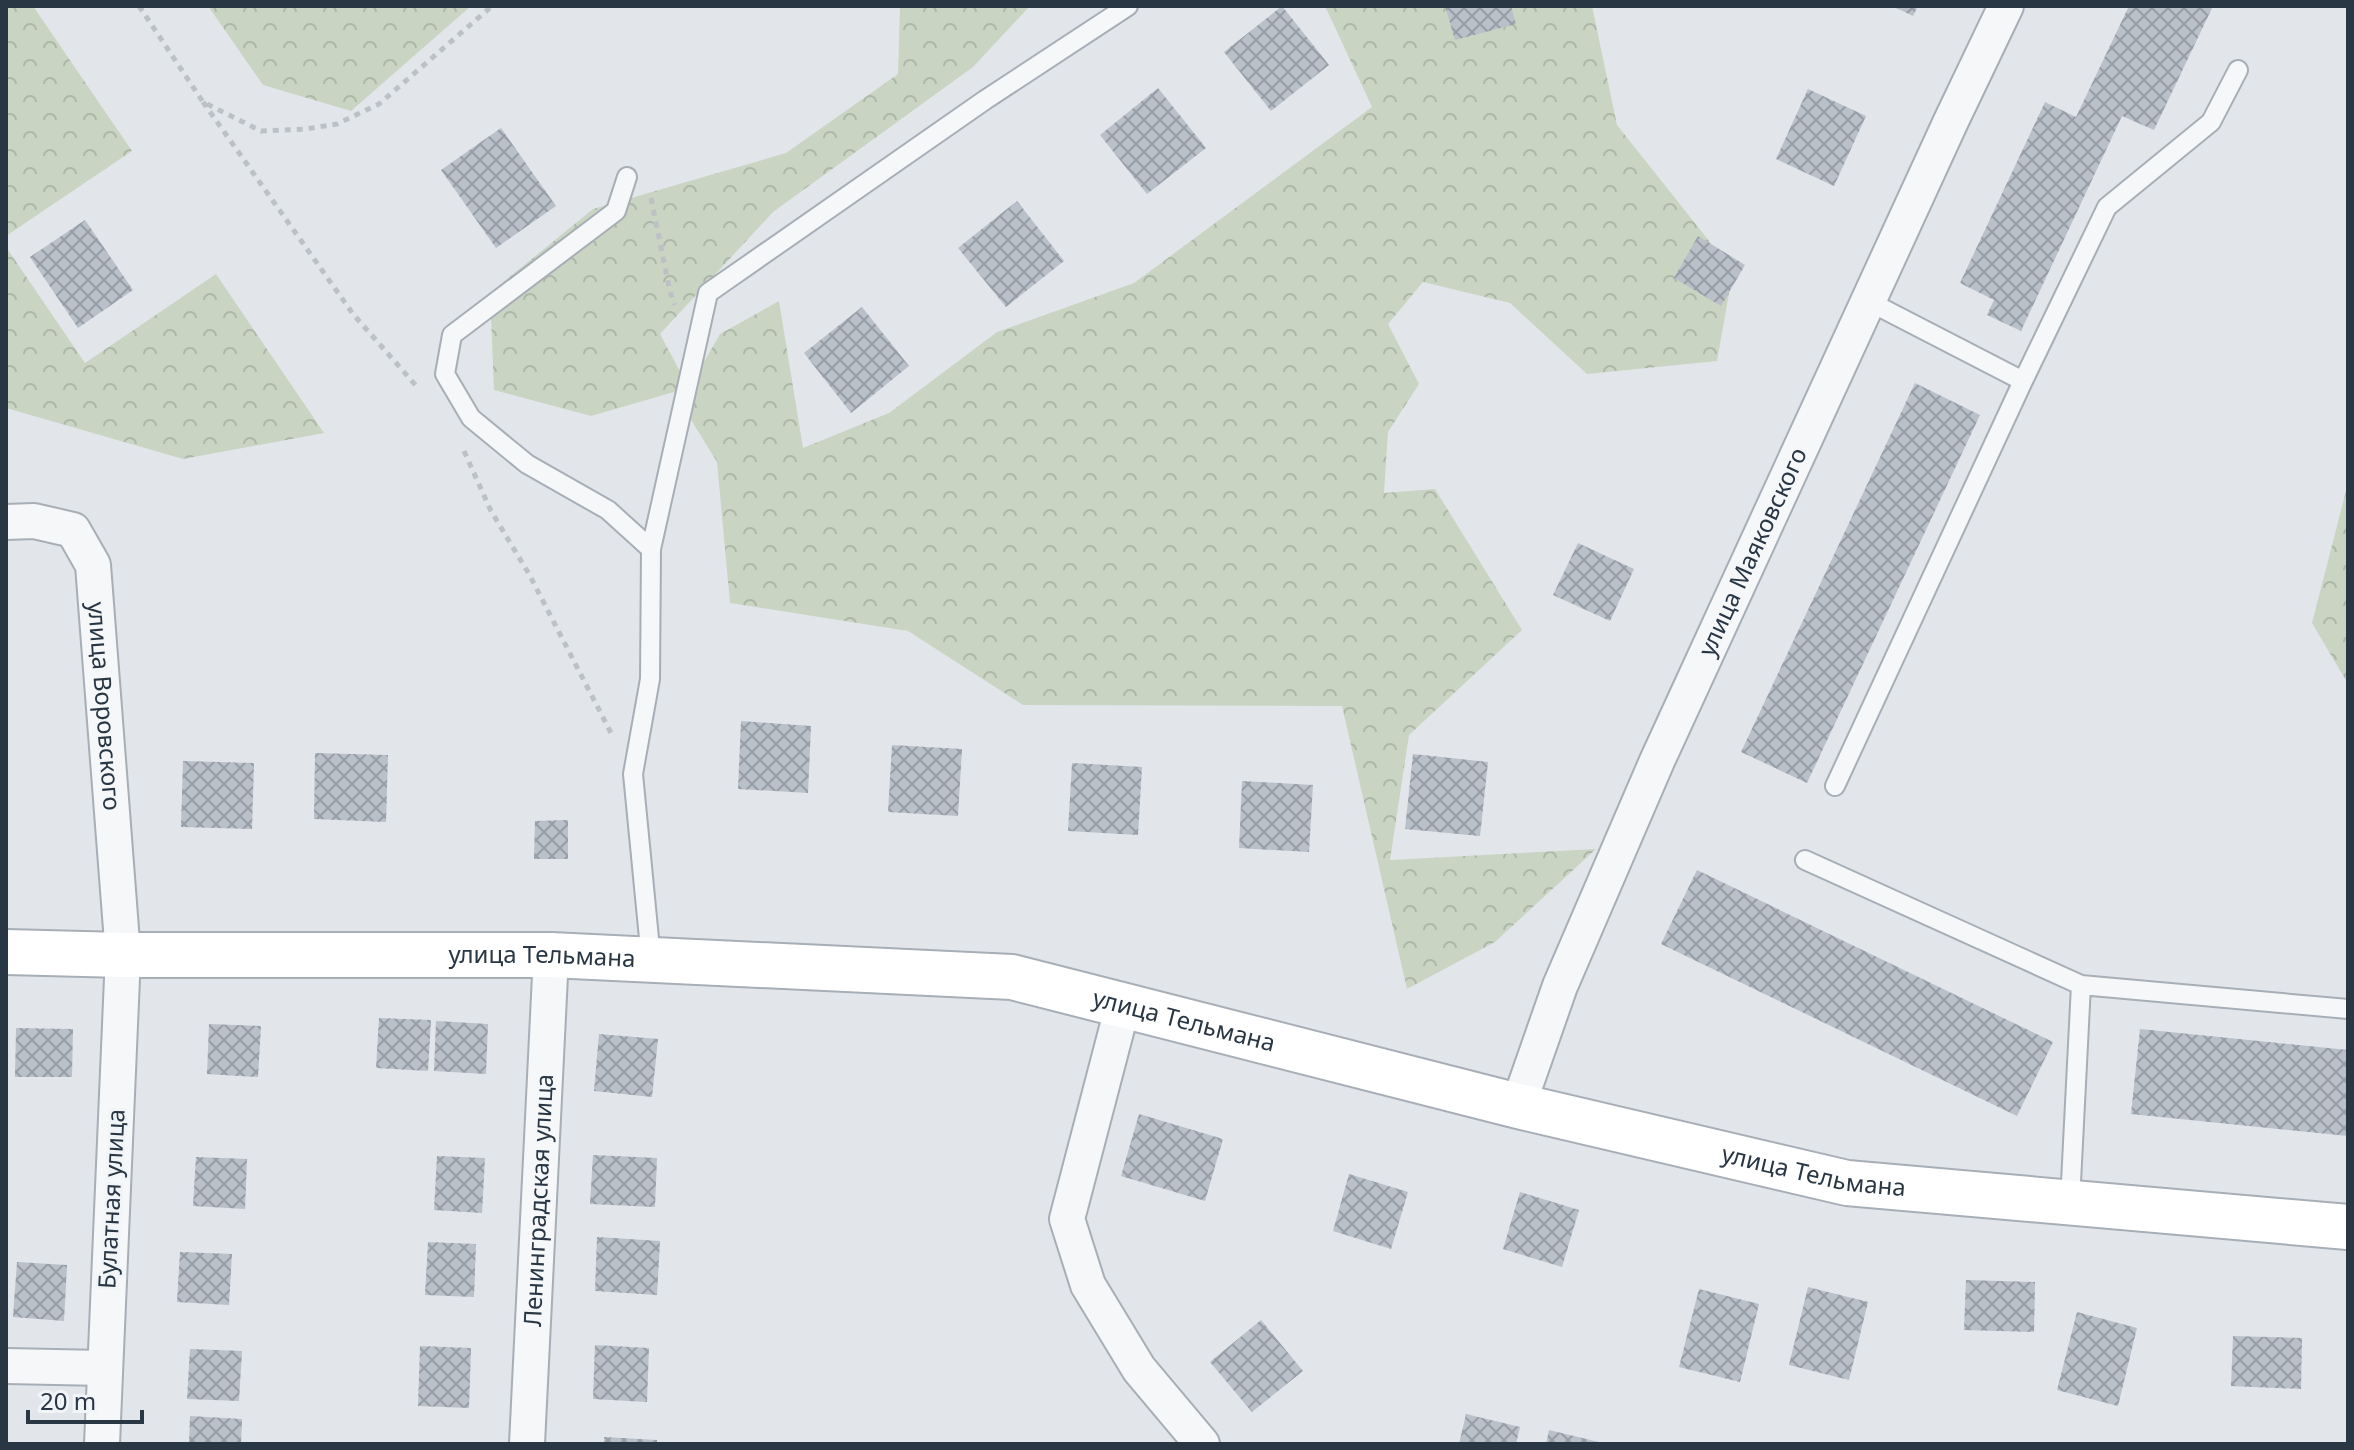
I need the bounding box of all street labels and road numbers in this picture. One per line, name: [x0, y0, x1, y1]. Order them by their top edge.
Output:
street label: улица Маяковского: [1689, 442, 1814, 661]
street label: улица Воровского: [81, 600, 130, 812]
street label: улица Тельмана: [448, 937, 636, 974]
street label: улица Тельмана: [1090, 980, 1279, 1058]
street label: Ленинградская улица: [515, 1073, 560, 1327]
street label: Булатная улица: [89, 1108, 132, 1290]
street label: улица Тельмана: [1719, 1136, 1907, 1203]

